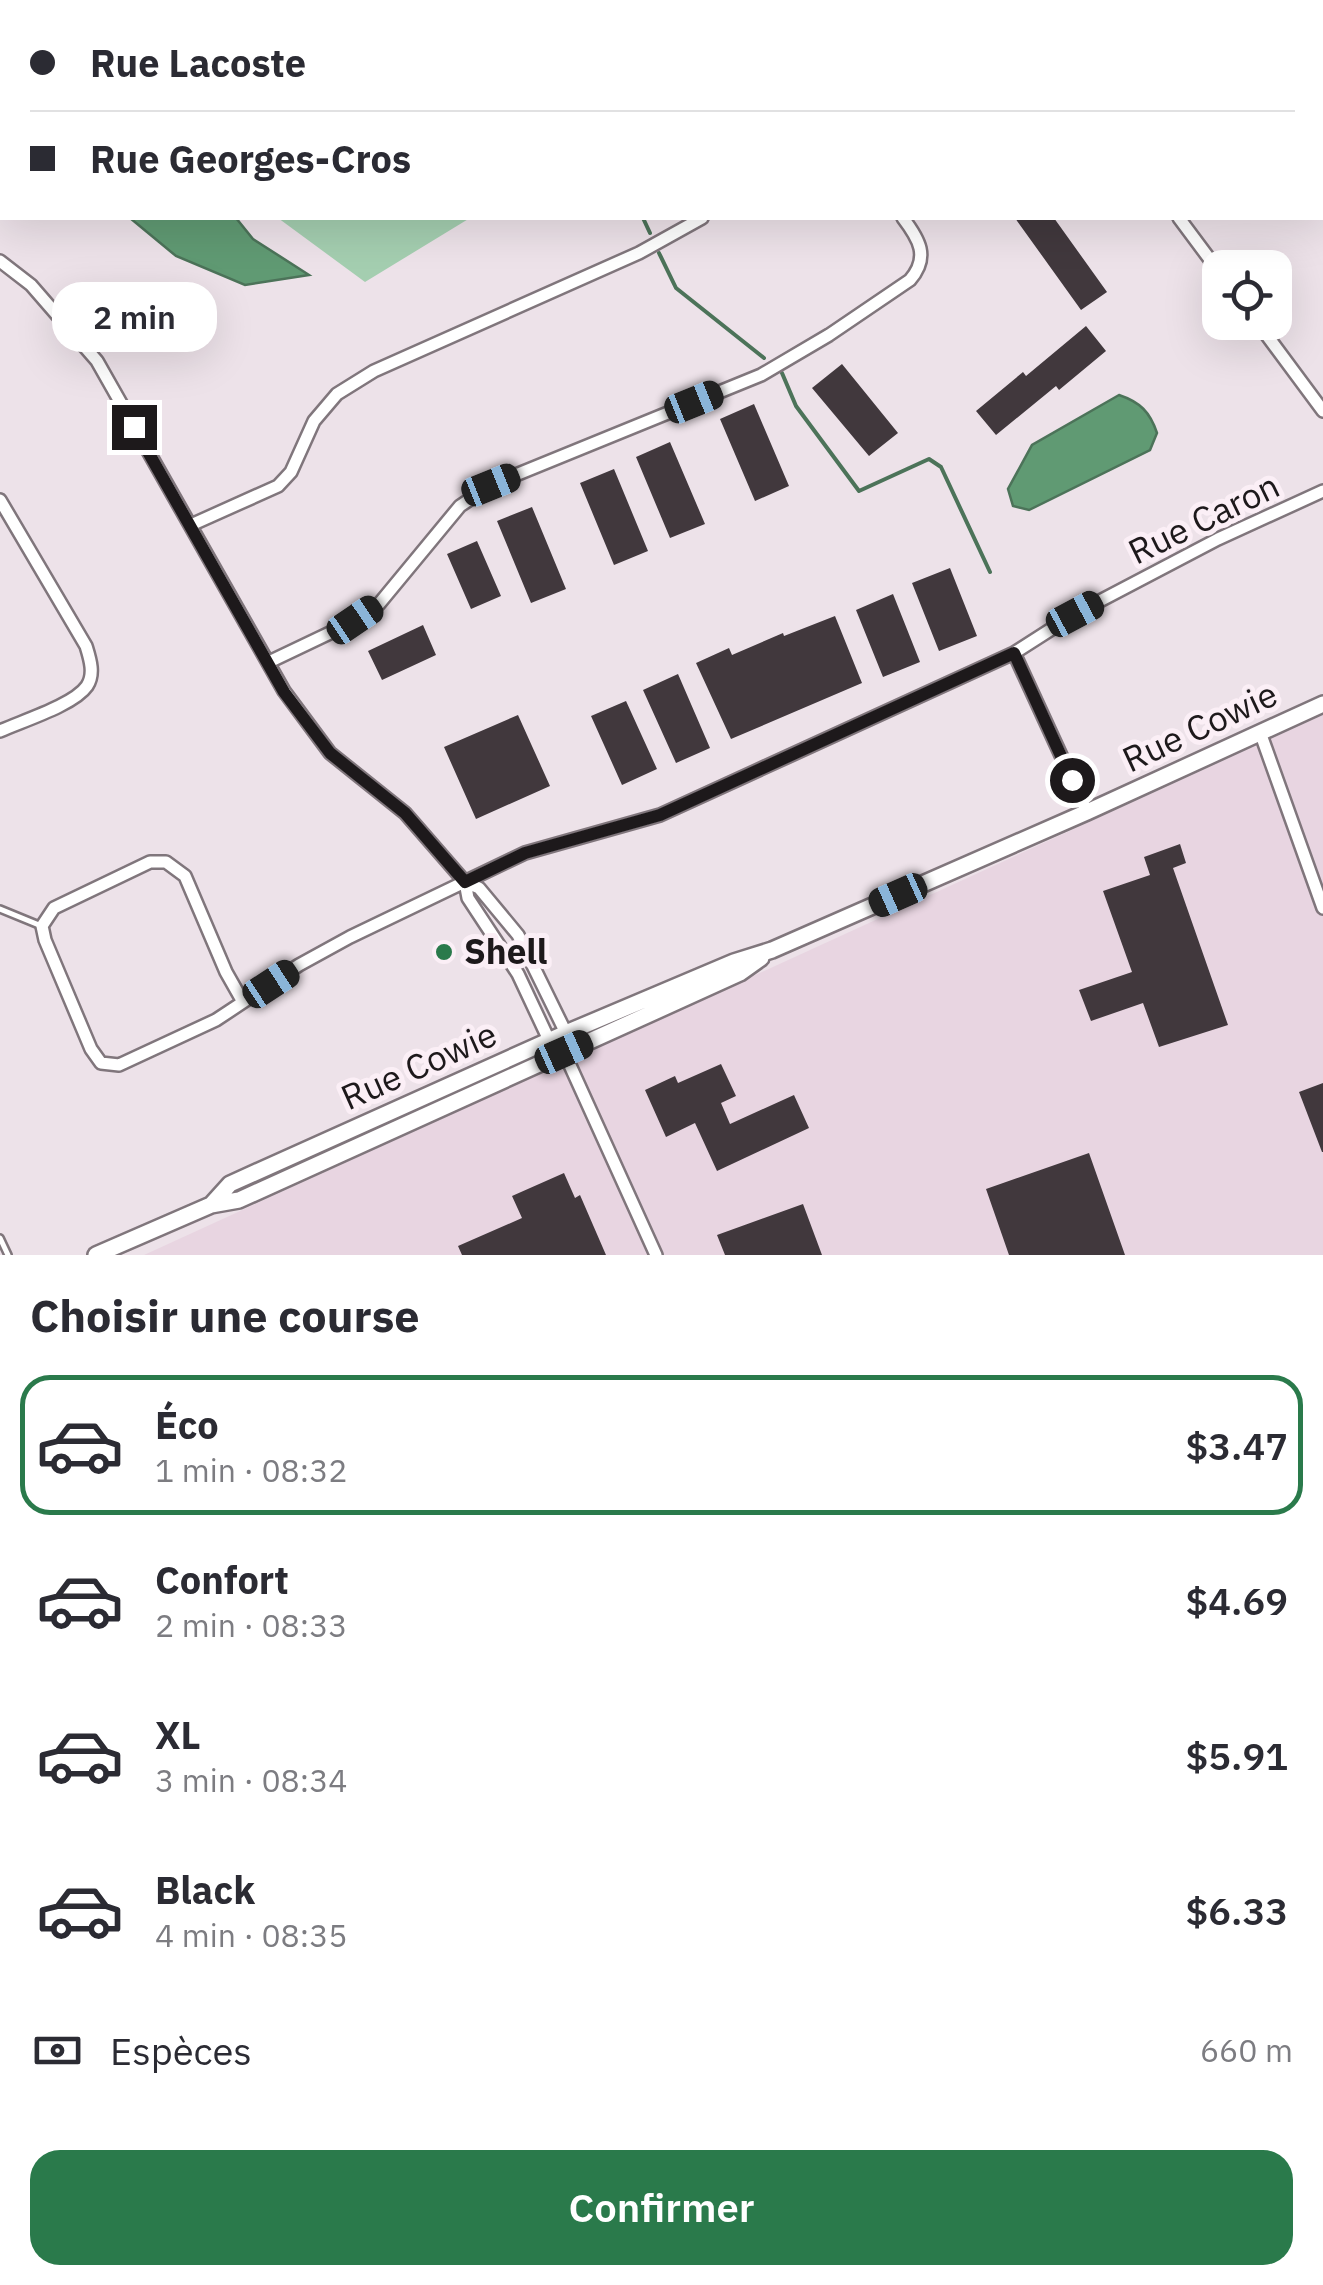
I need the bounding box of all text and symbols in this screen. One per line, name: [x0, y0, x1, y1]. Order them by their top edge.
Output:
text: Rue Lacoste: [90, 38, 306, 87]
text: Rue Georges-Cros: [90, 134, 411, 183]
map controls: [1202, 250, 1292, 340]
button: locate: [1202, 250, 1292, 340]
callout: 2 min: [52, 282, 216, 352]
text: 2 min: [93, 296, 176, 338]
car: [661, 377, 727, 427]
route end: [112, 405, 157, 450]
car: [458, 460, 524, 510]
street label: Rue Caron: [1121, 462, 1287, 574]
car: [1041, 587, 1109, 641]
car: [322, 591, 388, 649]
street label: Rue Cowie: [1115, 670, 1284, 782]
route start: [1050, 758, 1095, 803]
car: [864, 869, 932, 921]
place label: Shell: [464, 928, 547, 974]
marker: Shell: [433, 941, 455, 963]
car: [238, 955, 304, 1013]
street label: Rue Cowie: [334, 1010, 504, 1120]
car: [530, 1026, 598, 1078]
text: Choisir une course: [30, 1286, 420, 1344]
icon: car: [35, 1400, 125, 1490]
text: Éco: [155, 1400, 219, 1449]
text: $3.47: [1185, 1421, 1288, 1470]
text: 1 min · 08:32: [155, 1449, 348, 1491]
icon: car: [35, 1555, 125, 1645]
text: Confort: [155, 1555, 289, 1604]
text: $4.69: [1185, 1576, 1288, 1625]
text: 2 min · 08:33: [155, 1604, 348, 1646]
icon: car: [35, 1710, 125, 1800]
text: XL: [155, 1710, 201, 1759]
text: $5.91: [1185, 1731, 1288, 1780]
text: 3 min · 08:34: [155, 1759, 348, 1801]
icon: car: [35, 1865, 125, 1955]
text: Black: [155, 1865, 255, 1914]
text: $6.33: [1185, 1886, 1288, 1935]
text: 4 min · 08:35: [155, 1914, 348, 1956]
icon: cash: [30, 2023, 85, 2078]
text: Espèces: [110, 2026, 252, 2075]
text: 660 m: [1200, 2029, 1293, 2071]
button: Confirmer: [30, 2150, 1293, 2265]

